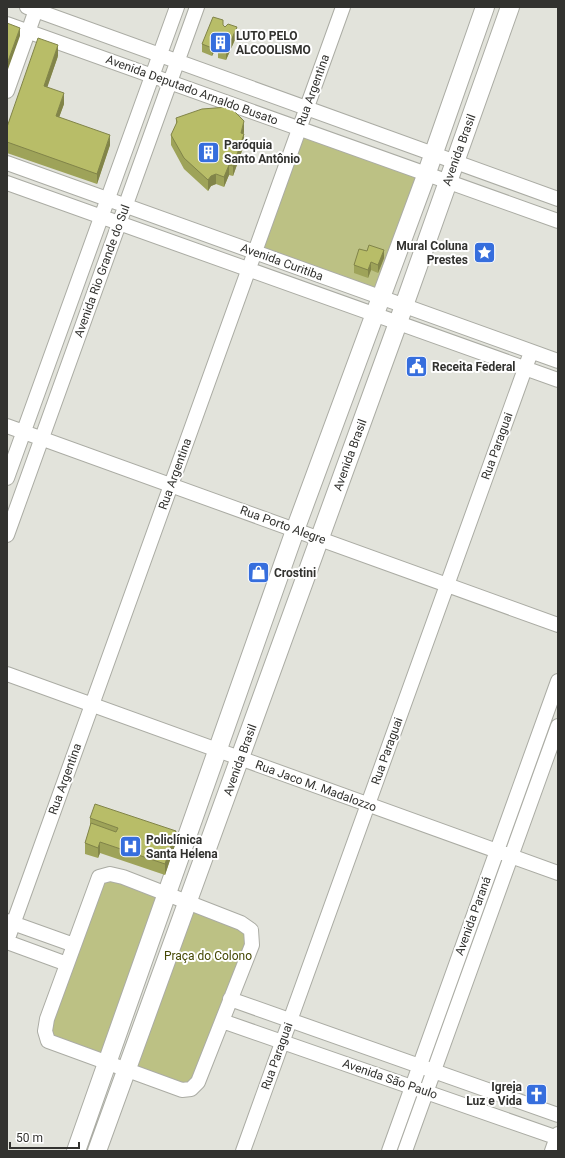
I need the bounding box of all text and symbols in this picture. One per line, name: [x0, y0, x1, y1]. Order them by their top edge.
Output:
place label: LUTO PELO ALCOOLISMO: [236, 29, 311, 57]
building icon: LUTO PELO ALCOOLISMO: [207, 30, 233, 56]
street label: Avenida Deputado Arnaldo Busato: [104, 52, 280, 128]
street label: Rua Argentina: [294, 52, 332, 128]
street label: Avenida Brasil: [440, 112, 478, 188]
place label: Paróquia Santo Antônio: [224, 138, 300, 166]
building icon: Paróquia Santo Antônio: [195, 139, 221, 165]
street label: Avenida Rio Grande do Sul: [71, 203, 133, 339]
place label: Mural Coluna Prestes: [396, 239, 469, 267]
place icon: Mural Coluna Prestes: [471, 240, 497, 266]
street label: Avenida Curitiba: [239, 241, 325, 283]
public building icon: Receita Federal: [403, 354, 429, 380]
place label: Receita Federal: [432, 360, 516, 374]
street label: Rua Paraguai: [478, 410, 516, 482]
street label: Avenida Brasil: [331, 417, 369, 493]
street label: Rua Argentina: [156, 436, 194, 512]
street label: Rua Porto Alegre: [238, 503, 328, 547]
shop icon: Crostini: [245, 560, 271, 586]
place label: Crostini: [274, 566, 316, 580]
street label: Rua Paraguai: [368, 715, 406, 787]
street label: Avenida Brasil: [221, 722, 259, 798]
street label: Rua Argentina: [46, 741, 84, 817]
street label: Rua Jaco M. Madalozzo: [253, 758, 379, 815]
place label: Policlínica Santa Helena: [146, 833, 218, 861]
hospital icon: Policlínica Santa Helena: [117, 834, 143, 860]
street label: Avenida Paraná: [452, 875, 494, 957]
park label: Praça do Colono: [164, 949, 252, 963]
street label: Rua Paraguai: [258, 1020, 296, 1092]
street label: Avenida São Paulo: [341, 1056, 439, 1102]
place label: Igreja Luz e Vida: [466, 1080, 523, 1108]
church icon: Igreja Luz e Vida: [524, 1081, 550, 1107]
scale bar: [10, 1124, 79, 1150]
text: 50 m: [16, 1131, 43, 1145]

